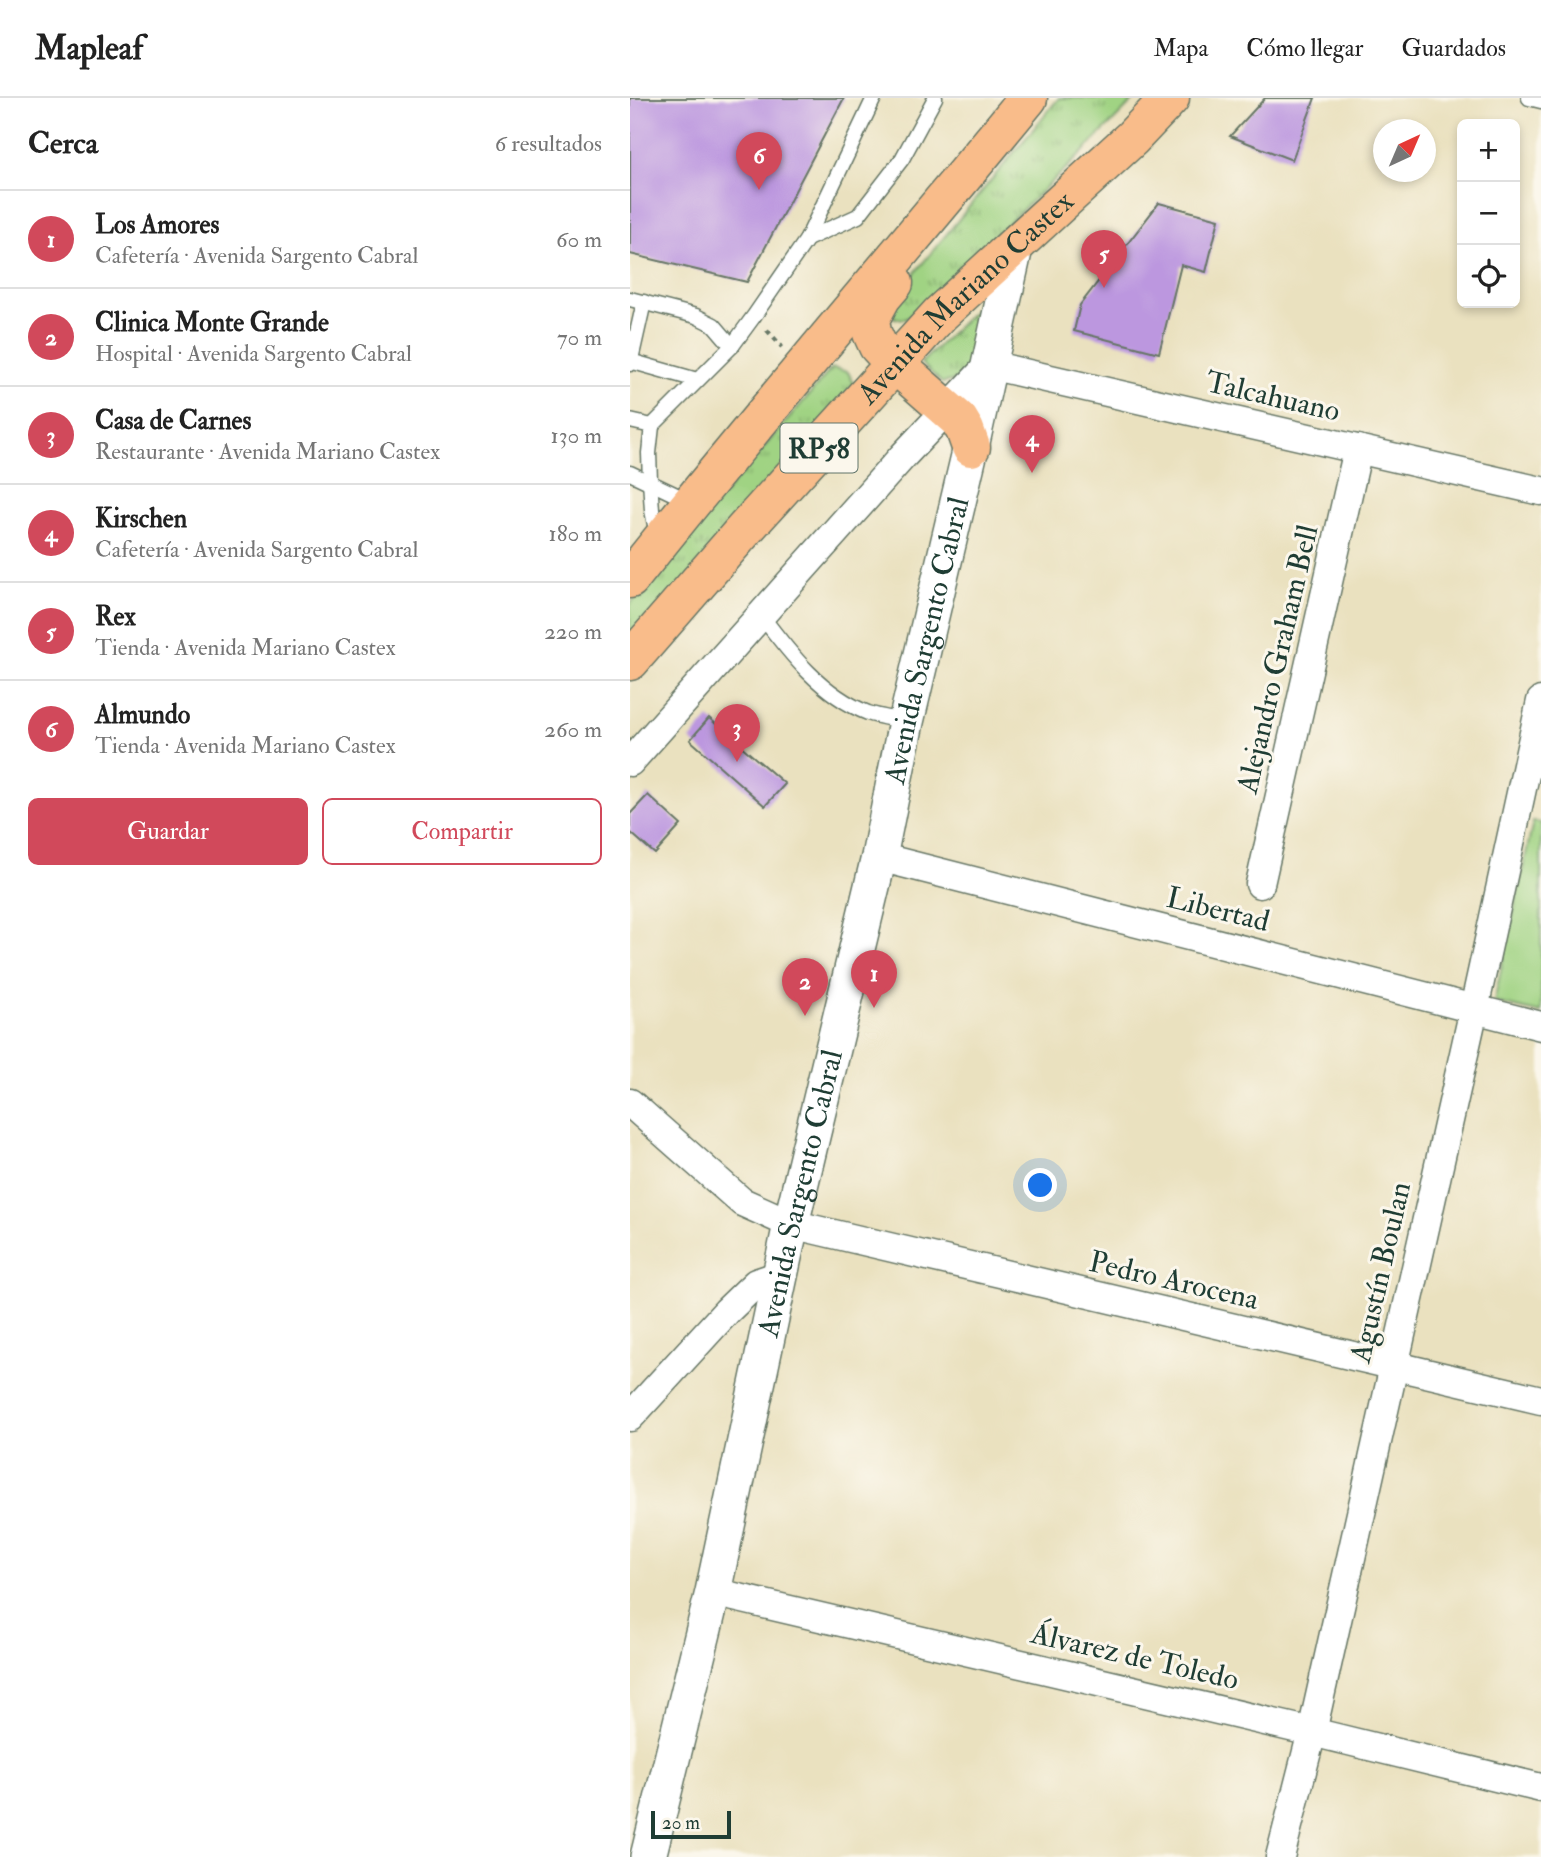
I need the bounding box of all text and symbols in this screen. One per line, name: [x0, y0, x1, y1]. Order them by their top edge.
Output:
text: Mapleaf: [35, 28, 143, 69]
text: Mapa: [1153, 33, 1208, 64]
text: Cómo llegar: [1246, 33, 1363, 64]
text: Guardados: [1401, 33, 1506, 64]
north arrow: [1373, 119, 1436, 182]
map controls: [1457, 119, 1520, 308]
button: +: [1457, 119, 1520, 182]
text: Cerca: [28, 125, 98, 162]
text: 6 resultados: [495, 129, 602, 158]
pin: 6: [736, 132, 782, 190]
button: −: [1457, 182, 1520, 245]
street label: Avenida Mariano Castex: [849, 183, 1081, 413]
text: Los Amores: [95, 209, 219, 241]
text: 1: [47, 225, 55, 254]
text: 60 m: [556, 225, 602, 254]
pin: 5: [1081, 230, 1127, 288]
text: Cafetería · Avenida Sargento Cabral: [95, 241, 418, 270]
button: locate: [1457, 245, 1520, 308]
text: Clinica Monte Grande: [95, 307, 329, 339]
text: 2: [45, 323, 57, 352]
text: 70 m: [557, 323, 602, 352]
text: Hospital · Avenida Sargento Cabral: [95, 339, 412, 368]
street label: Talcahuano: [1202, 363, 1344, 430]
text: Casa de Carnes: [95, 405, 251, 437]
pin: 4: [1009, 415, 1055, 473]
text: 3: [47, 421, 55, 450]
text: 130 m: [550, 421, 602, 450]
road number: RP58: [780, 424, 858, 472]
text: Restaurante · Avenida Mariano Castex: [95, 437, 440, 466]
street label: Avenida Sargento Cabral: [876, 493, 978, 788]
text: Kirschen: [95, 503, 187, 535]
text: 4: [45, 519, 57, 548]
text: 180 m: [549, 519, 602, 548]
street label: Alejandro Graham Bell: [1228, 521, 1326, 798]
text: Cafetería · Avenida Sargento Cabral: [95, 535, 418, 564]
text: Rex: [95, 601, 136, 633]
text: 5: [46, 617, 56, 646]
text: 220 m: [544, 617, 602, 646]
text: Tienda · Avenida Mariano Castex: [95, 633, 396, 662]
text: Almundo: [95, 699, 190, 731]
pin: 3: [714, 704, 760, 762]
text: 6: [45, 715, 57, 744]
text: 260 m: [544, 715, 602, 744]
text: Tienda · Avenida Mariano Castex: [95, 731, 396, 760]
button: Guardar: [28, 798, 308, 865]
button: Compartir: [322, 798, 602, 865]
street label: Libertad: [1163, 879, 1273, 940]
pin: 1: [851, 950, 897, 1008]
pin: 2: [782, 958, 828, 1016]
street label: Avenida Sargento Cabral: [749, 1046, 851, 1341]
your location: [1023, 1168, 1057, 1202]
street label: Agustín Boulan: [1341, 1178, 1419, 1367]
street label: Pedro Arocena: [1085, 1243, 1263, 1318]
street label: Álvarez de Toledo: [1027, 1614, 1242, 1698]
scale bar: [651, 1808, 732, 1840]
text: 20 m: [662, 1811, 700, 1835]

